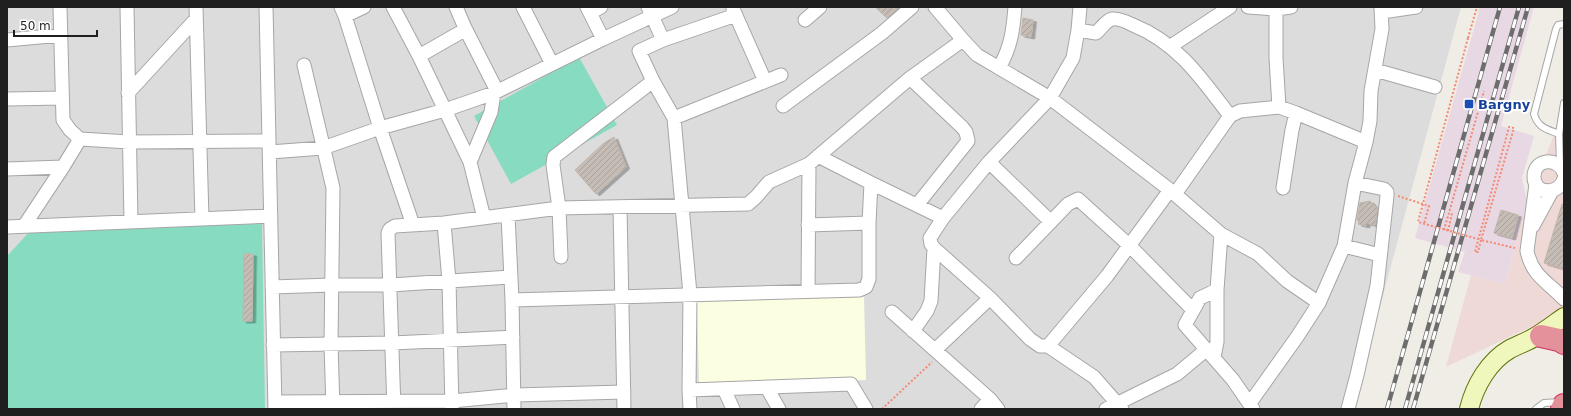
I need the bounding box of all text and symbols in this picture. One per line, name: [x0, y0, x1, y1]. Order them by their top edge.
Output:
scale bar: [14, 12, 97, 38]
text: 50 m: [20, 19, 51, 33]
place label: Bargny: [1478, 97, 1531, 112]
marker: Bargny: [1463, 98, 1475, 110]

